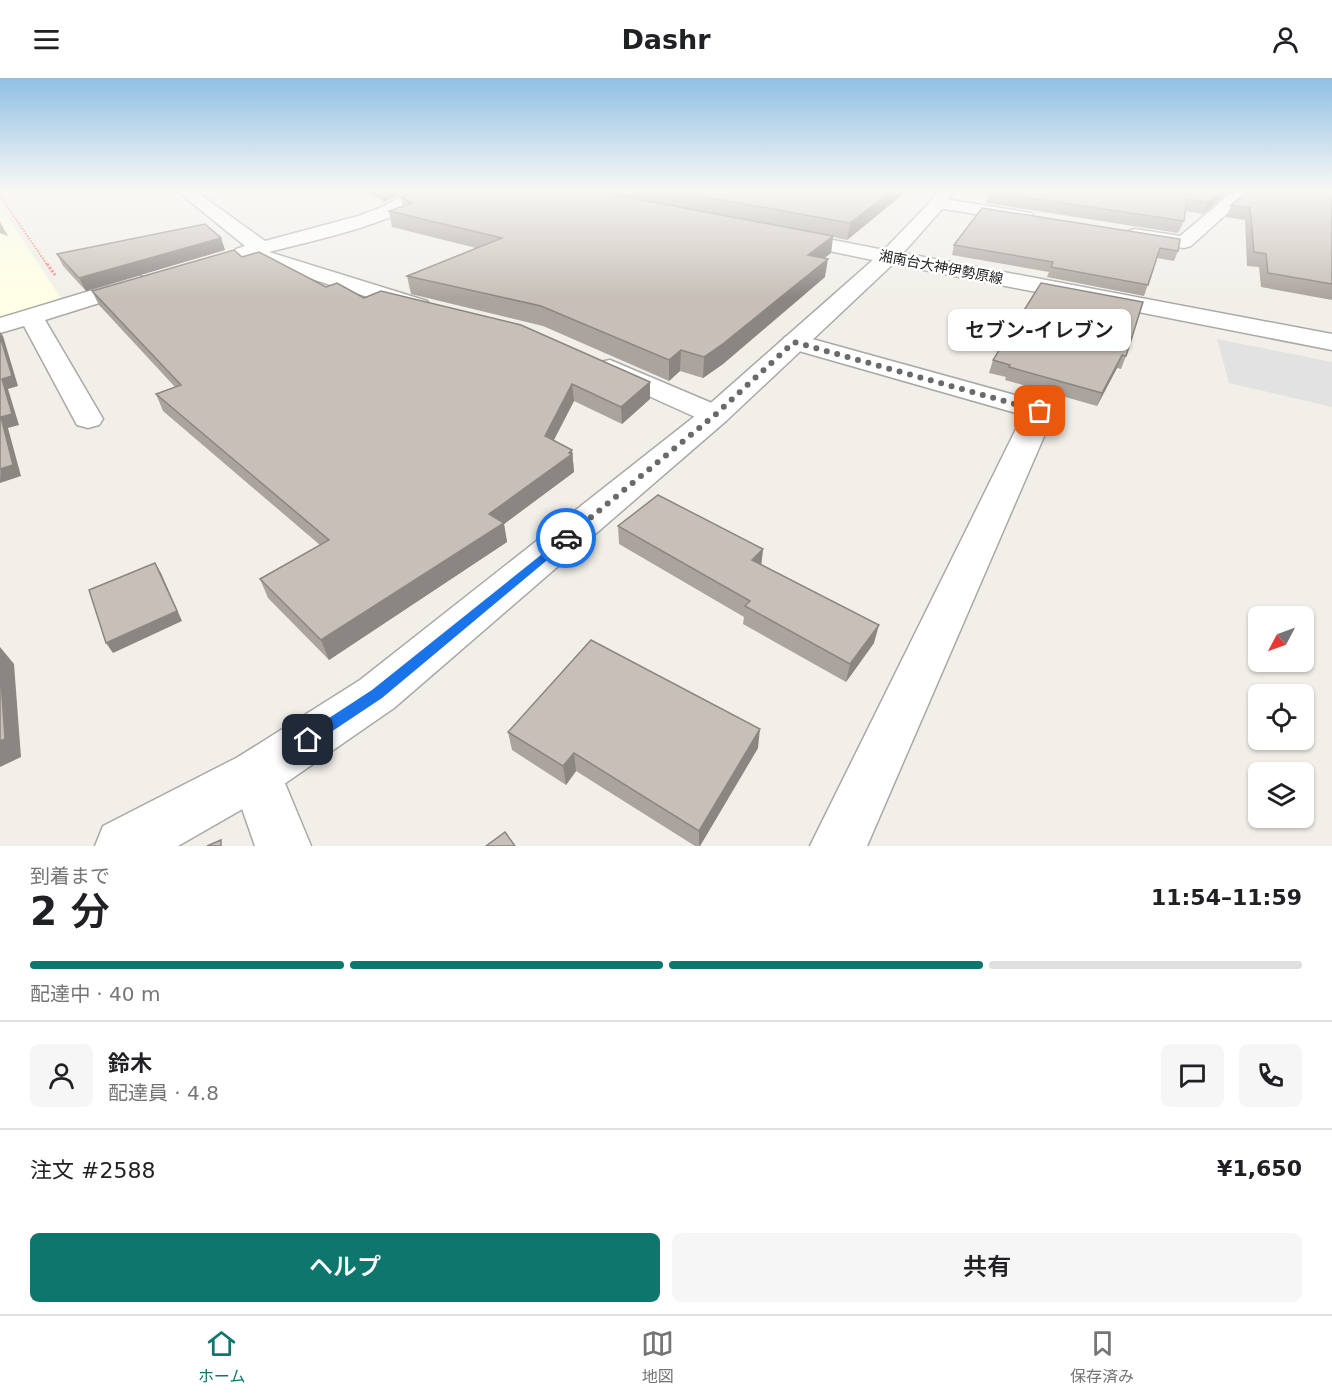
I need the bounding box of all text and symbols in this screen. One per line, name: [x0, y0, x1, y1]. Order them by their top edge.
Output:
icon: menu: [30, 23, 63, 56]
icon: person: [1269, 23, 1302, 56]
text: Dashr: [621, 24, 711, 55]
street label: 湘南台大神伊勢原線: [878, 247, 1004, 287]
callout: セブン-イレブン: [948, 309, 1132, 351]
text: セブン-イレブン: [965, 318, 1114, 342]
pin: [1014, 385, 1065, 436]
icon: bag: [1023, 394, 1056, 427]
courier: [536, 508, 596, 568]
icon: car: [550, 522, 583, 555]
north arrow: [1248, 606, 1314, 672]
map controls: [1248, 606, 1314, 828]
button: locate: [1248, 684, 1314, 750]
pin: [282, 714, 333, 765]
icon: home: [291, 723, 324, 756]
button: layers: [1248, 762, 1314, 828]
text: 到着まで: [30, 864, 110, 888]
text: 11:54–11:59: [1151, 885, 1302, 910]
text: 2 分: [30, 889, 110, 934]
text: 配達中 · 40 m: [30, 982, 160, 1006]
button: person: [30, 1044, 93, 1107]
button: chat: [1161, 1044, 1224, 1107]
button: phone: [1239, 1044, 1302, 1107]
text: 鈴木: [108, 1051, 152, 1076]
text: 配達員 · 4.8: [108, 1081, 219, 1105]
text: ¥1,650: [1217, 1156, 1302, 1181]
text: 注文 #2588: [30, 1158, 155, 1183]
button: ヘルプ: [30, 1233, 660, 1302]
button: 共有: [672, 1233, 1302, 1302]
tab: ホーム: [198, 1327, 245, 1387]
tab: 地図: [641, 1327, 674, 1387]
tab: 保存済み: [1070, 1327, 1134, 1387]

